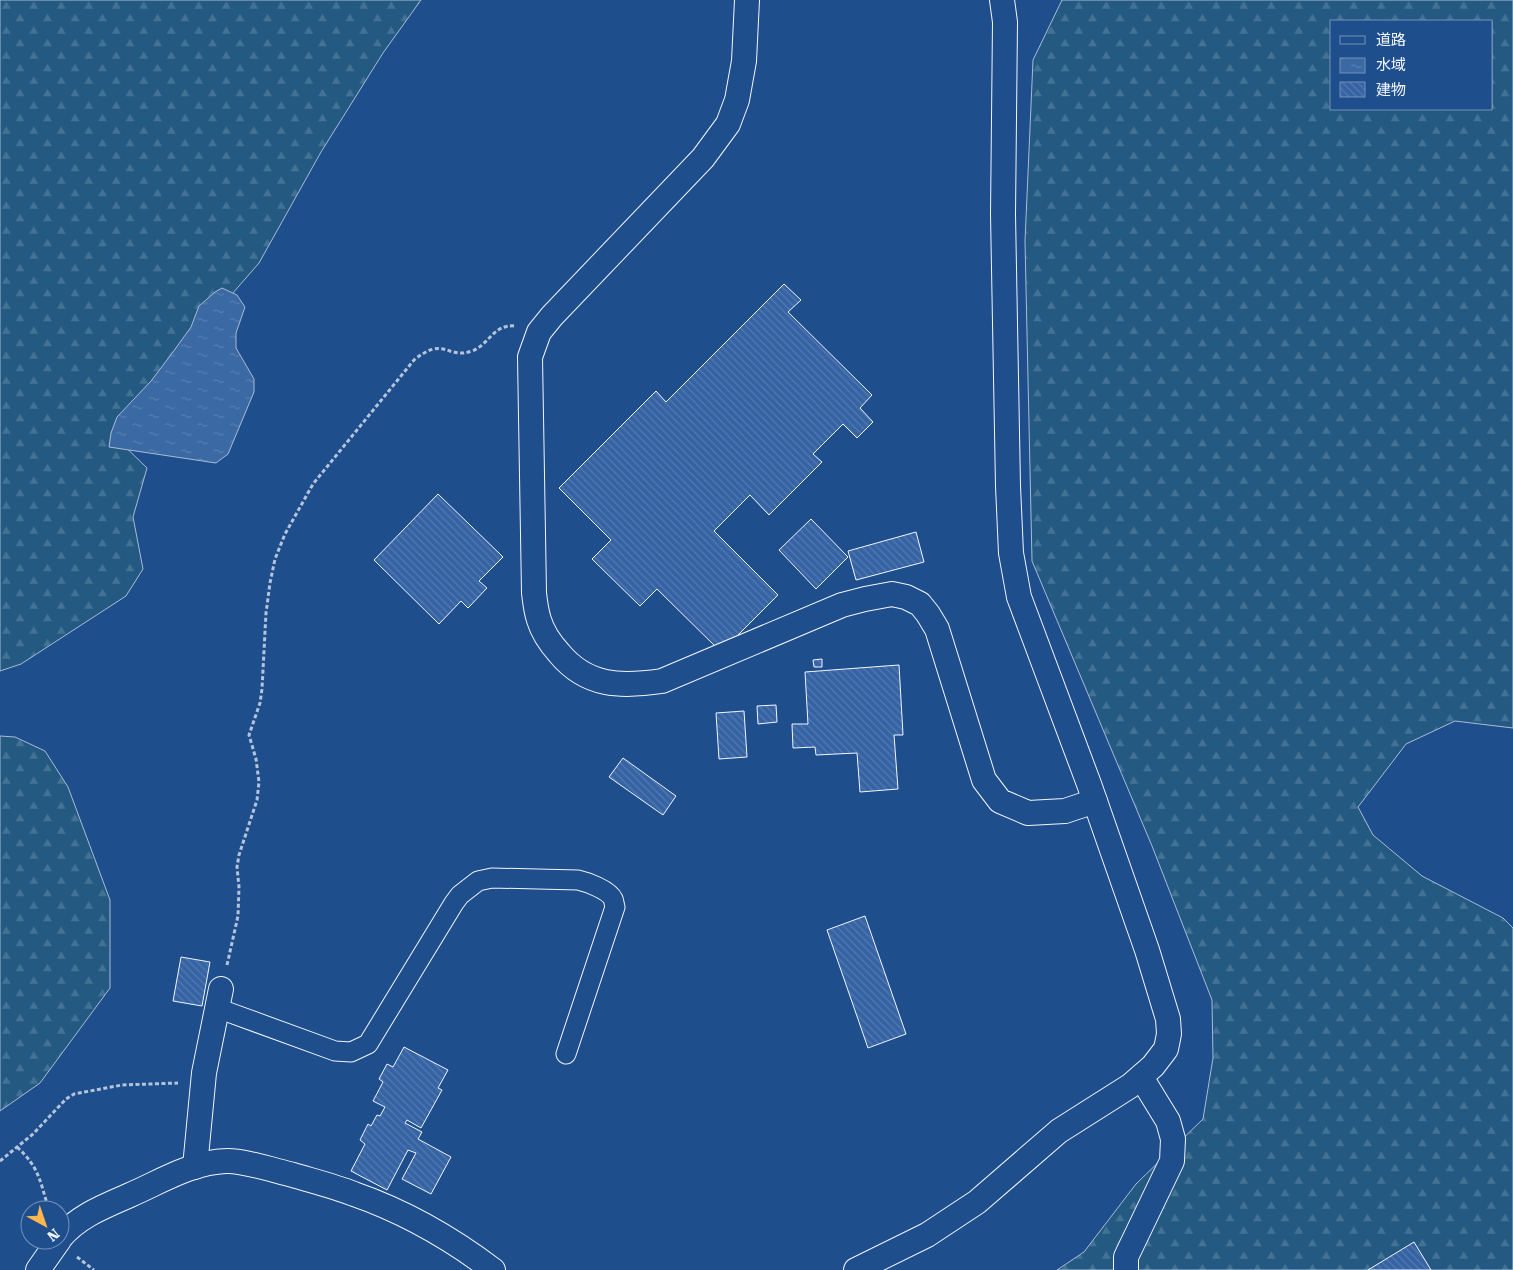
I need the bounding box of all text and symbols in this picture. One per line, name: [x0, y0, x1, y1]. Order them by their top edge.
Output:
legend: [1330, 20, 1493, 110]
text: 道路: [1376, 31, 1406, 49]
text: 水域: [1376, 56, 1406, 74]
text: 建物: [1376, 81, 1406, 99]
north arrow: [20, 1200, 70, 1250]
text: N: [44, 1225, 63, 1245]

